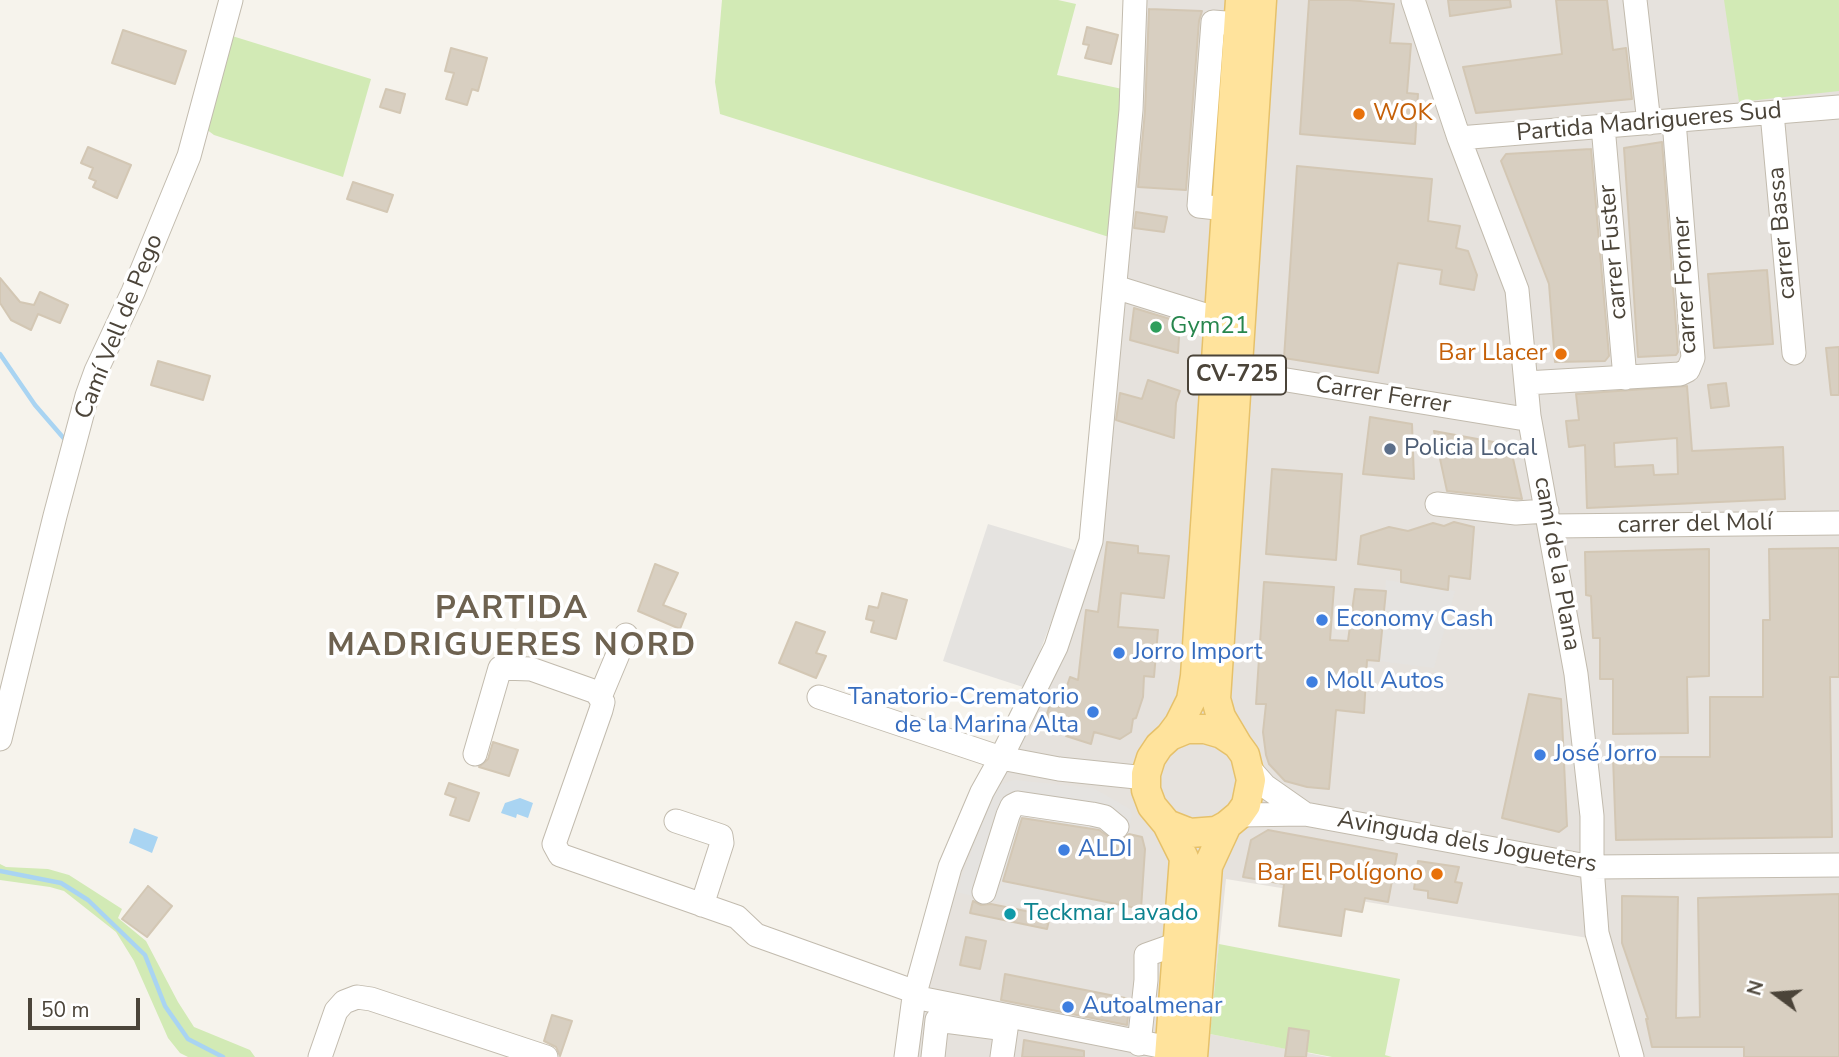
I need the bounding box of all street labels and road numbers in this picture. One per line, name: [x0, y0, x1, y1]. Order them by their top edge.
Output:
street label: Partida Madrigueres Sud: [1515, 97, 1783, 149]
street label: carrer Bassa: [1763, 165, 1803, 301]
street label: carrer Fuster: [1594, 183, 1634, 321]
street label: carrer Forner: [1668, 215, 1704, 355]
street label: Camí Vell de Pego: [70, 230, 170, 424]
road number: CV-725: [1188, 356, 1286, 394]
street label: Carrer Ferrer: [1313, 371, 1453, 421]
street label: camí de la Plana: [1527, 475, 1585, 653]
street label: carrer del Molí: [1617, 509, 1773, 541]
street label: Avinguda dels Jogueters: [1335, 806, 1599, 880]

